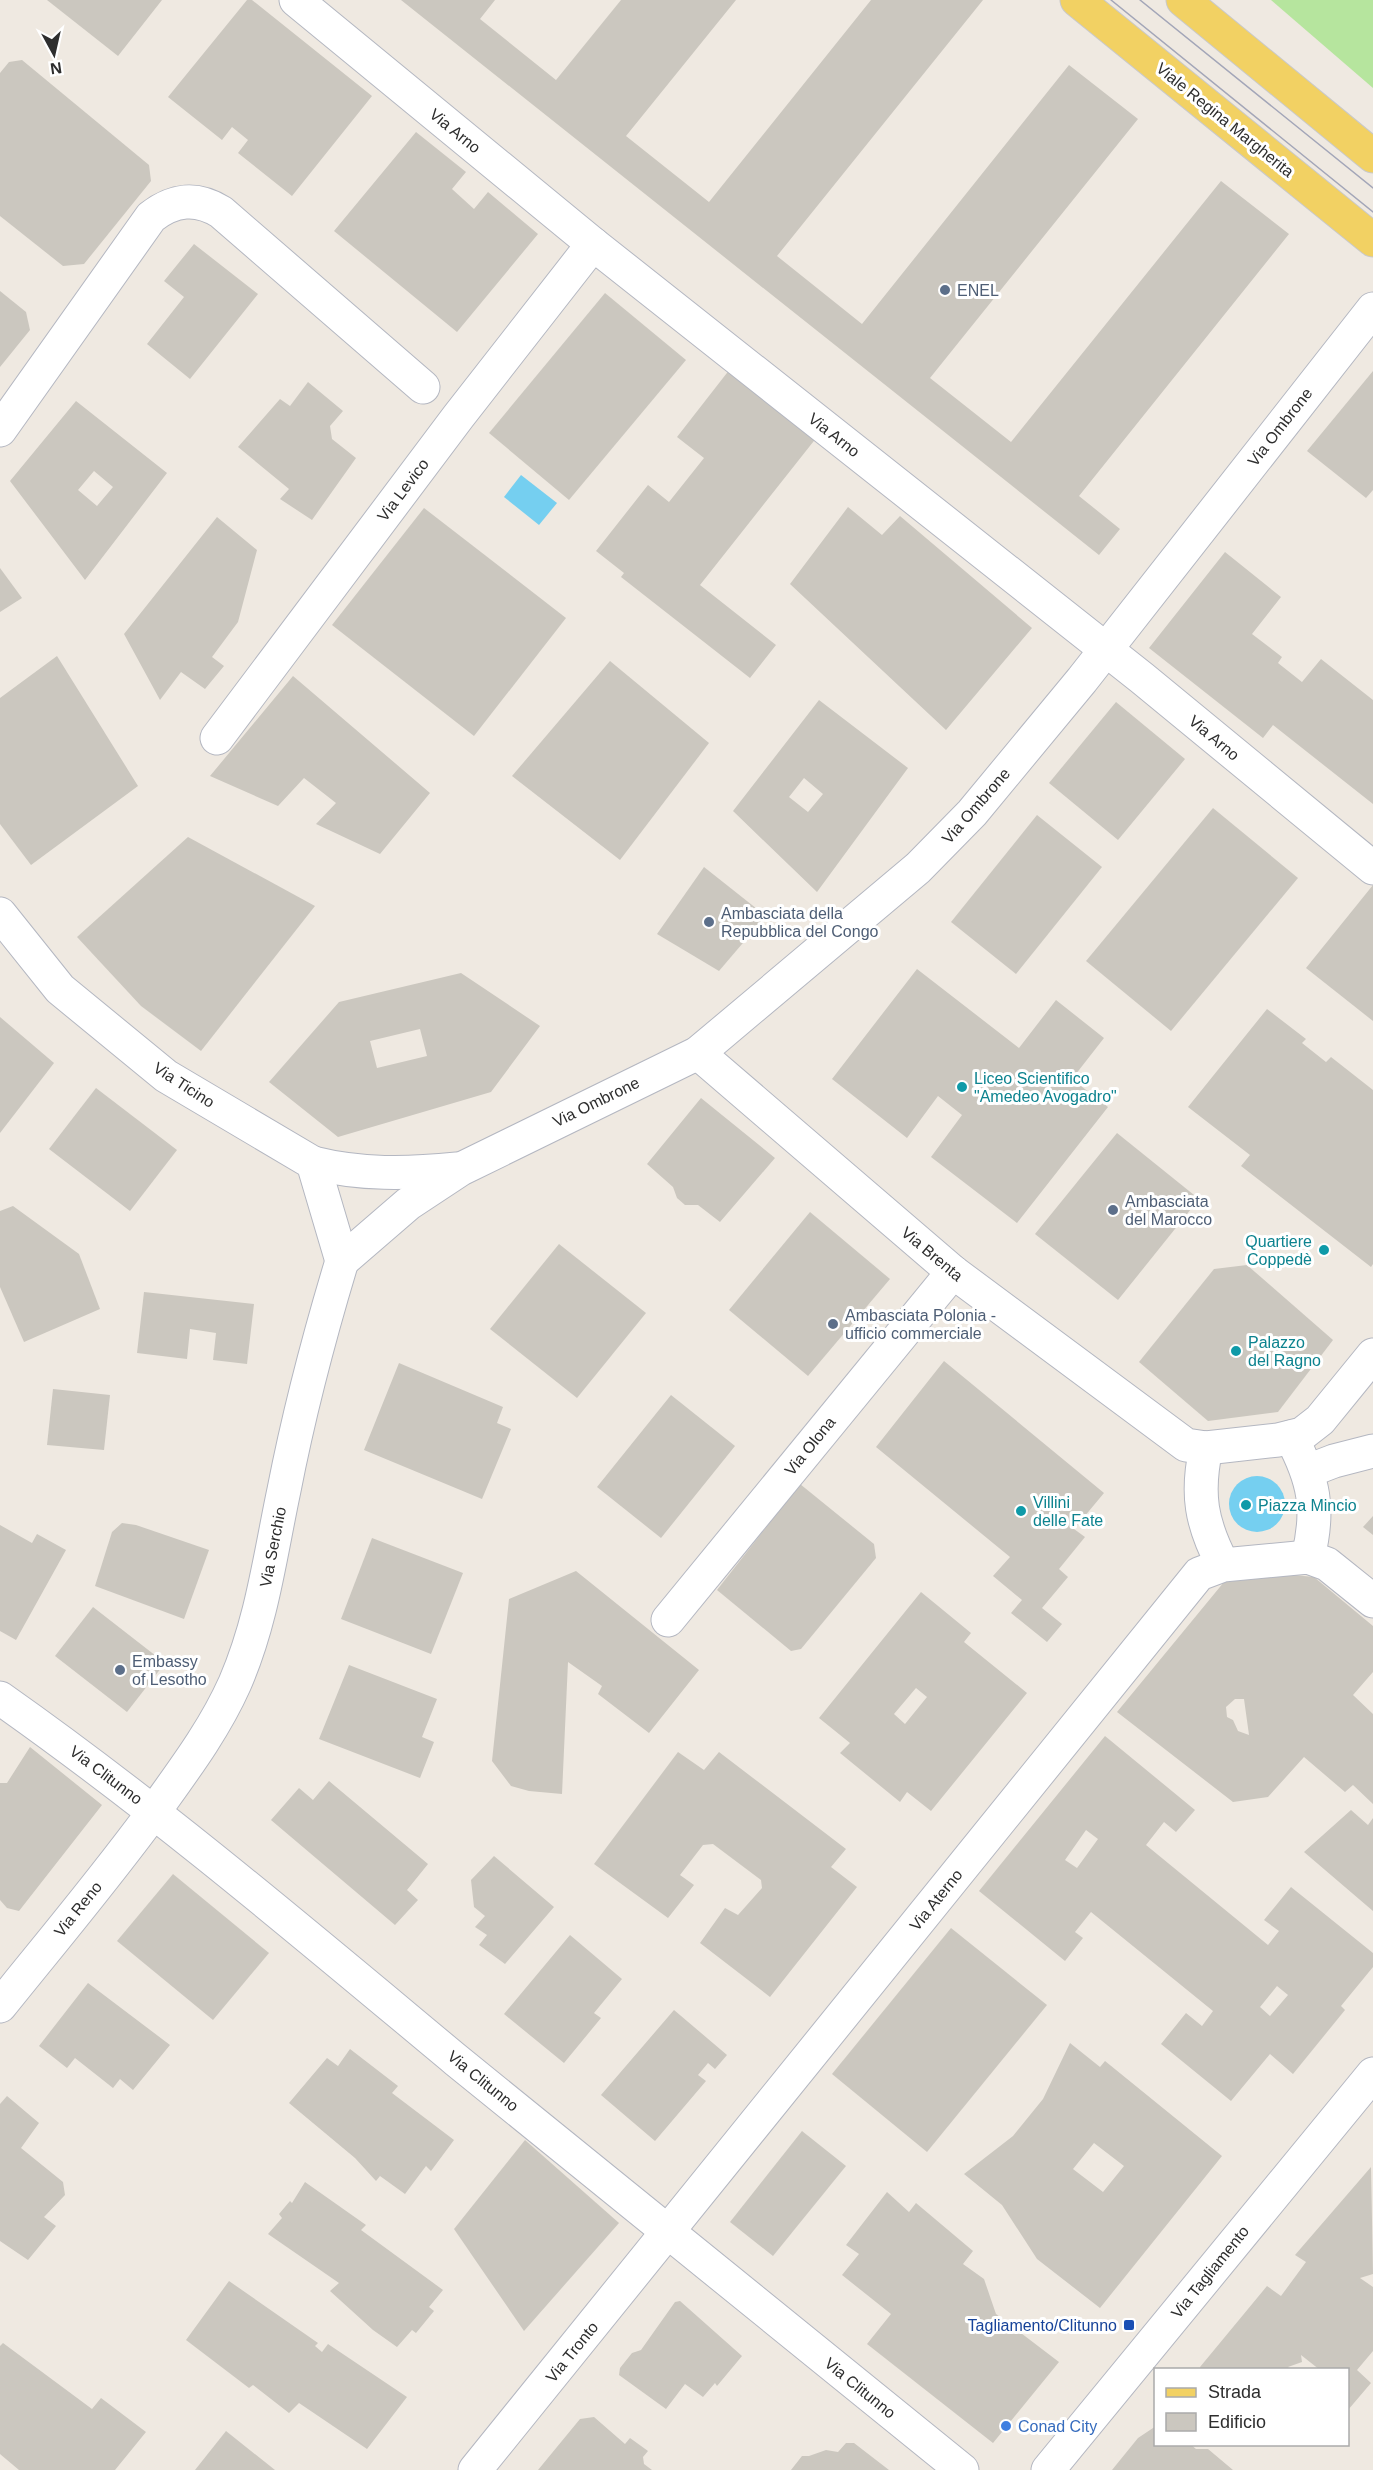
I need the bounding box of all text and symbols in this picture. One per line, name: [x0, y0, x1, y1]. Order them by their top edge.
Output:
north arrow: [24, 24, 84, 84]
text: N: [49, 59, 63, 78]
street label: Viale Regina Margherita: [1153, 59, 1297, 181]
street label: Via Arno: [426, 105, 484, 157]
place label: ENEL: [957, 282, 999, 299]
marker: ENEL: [938, 283, 952, 297]
street label: Via Ombrone: [1244, 385, 1316, 469]
street label: Via Arno: [805, 410, 863, 460]
street label: Via Levico: [374, 455, 432, 524]
street label: Via Arno: [1185, 712, 1243, 764]
street label: Via Ombrone: [939, 765, 1013, 847]
place label: Ambasciata della Repubblica del Congo: [721, 905, 879, 940]
marker: Ambasciata della Repubblica del Congo: [702, 915, 716, 929]
street label: Via Ticino: [150, 1059, 218, 1111]
place label: Liceo Scientifico "Amedeo Avogadro": [974, 1070, 1117, 1105]
street label: Via Ombrone: [550, 1074, 642, 1130]
marker: Liceo Scientifico "Amedeo Avogadro": [955, 1080, 969, 1094]
place label: Ambasciata del Marocco: [1125, 1193, 1212, 1228]
marker: Ambasciata del Marocco: [1106, 1203, 1120, 1217]
street label: Via Brenta: [898, 1224, 966, 1284]
place label: Quartiere Coppedè: [1245, 1233, 1312, 1268]
marker: Quartiere Coppedè: [1317, 1243, 1331, 1257]
place label: Ambasciata Polonia - ufficio commerciale: [845, 1307, 996, 1342]
marker: Ambasciata Polonia - ufficio commerciale: [826, 1317, 840, 1331]
place label: Palazzo del Ragno: [1248, 1334, 1321, 1369]
marker: Palazzo del Ragno: [1229, 1344, 1243, 1358]
street label: Via Olona: [781, 1413, 839, 1479]
place label: Villini delle Fate: [1033, 1494, 1103, 1529]
place label: Piazza Mincio: [1258, 1497, 1357, 1514]
marker: Piazza Mincio: [1239, 1498, 1253, 1512]
marker: Villini delle Fate: [1014, 1504, 1028, 1518]
street label: Via Serchio: [257, 1505, 289, 1589]
place label: Embassy of Lesotho: [132, 1653, 207, 1688]
marker: Embassy of Lesotho: [113, 1663, 127, 1677]
street label: Via Clitunno: [67, 1742, 146, 1808]
street label: Via Aterno: [906, 1866, 966, 1934]
street label: Via Reno: [51, 1878, 105, 1940]
street label: Via Clitunno: [444, 2047, 522, 2115]
street label: Via Tagliamento: [1168, 2223, 1252, 2321]
place label: Tagliamento/Clitunno: [968, 2317, 1117, 2334]
street label: Via Tronto: [543, 2318, 602, 2386]
marker: Tagliamento/Clitunno: [1122, 2318, 1136, 2332]
street label: Via Clitunno: [821, 2354, 899, 2422]
legend: [1154, 2368, 1349, 2446]
text: Strada: [1208, 2382, 1262, 2402]
text: Edificio: [1208, 2412, 1266, 2432]
place label: Conad City: [1018, 2418, 1097, 2435]
marker: Conad City: [999, 2419, 1013, 2433]

